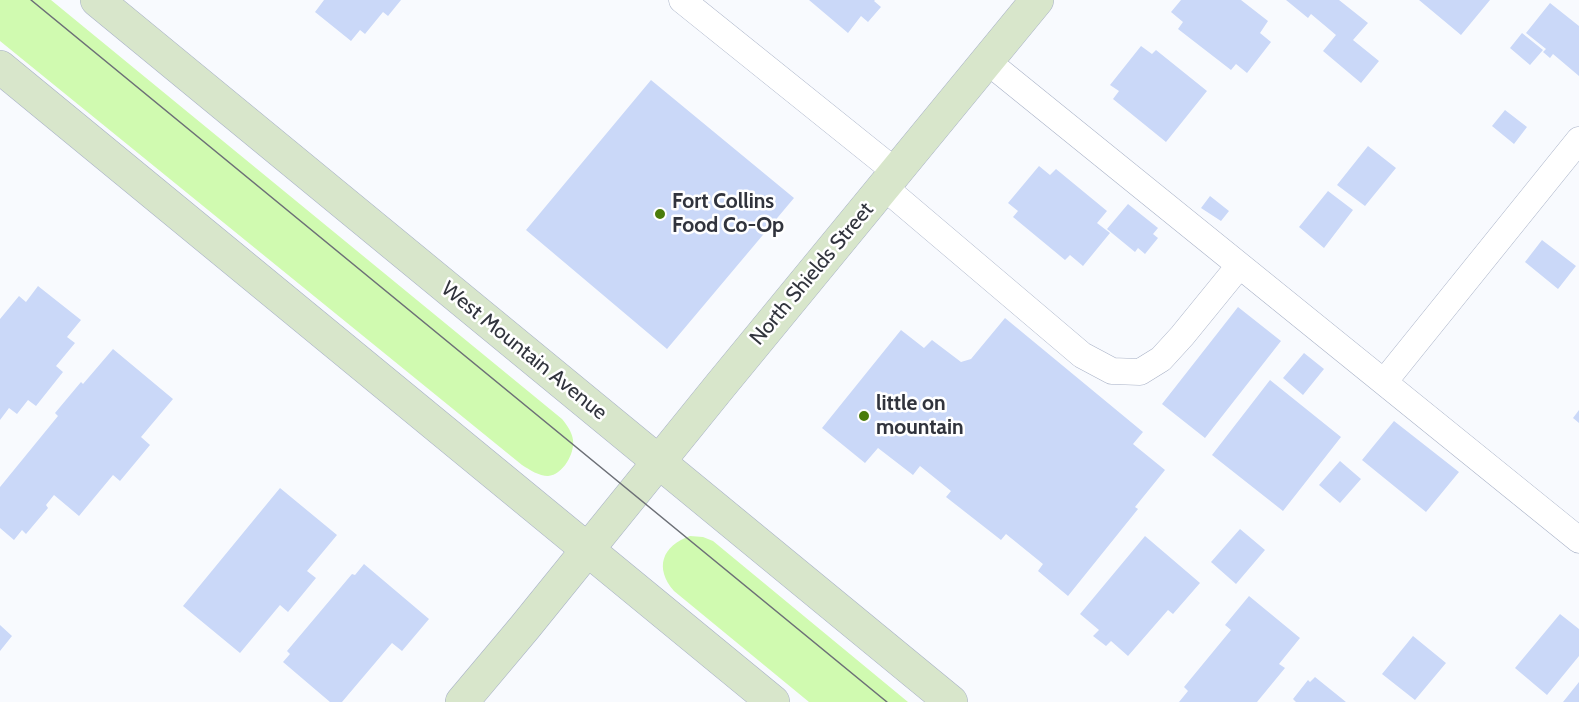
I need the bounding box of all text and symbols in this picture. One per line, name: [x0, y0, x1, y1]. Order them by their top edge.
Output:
place label: Fort Collins Food Co-Op: [672, 189, 784, 239]
street label: North Shields Street: [745, 198, 879, 350]
marker: Fort Collins Food Co-Op: [653, 207, 667, 221]
street label: West Mountain Avenue: [436, 276, 612, 426]
place label: little on mountain: [876, 391, 964, 441]
marker: little on mountain: [857, 409, 871, 423]

